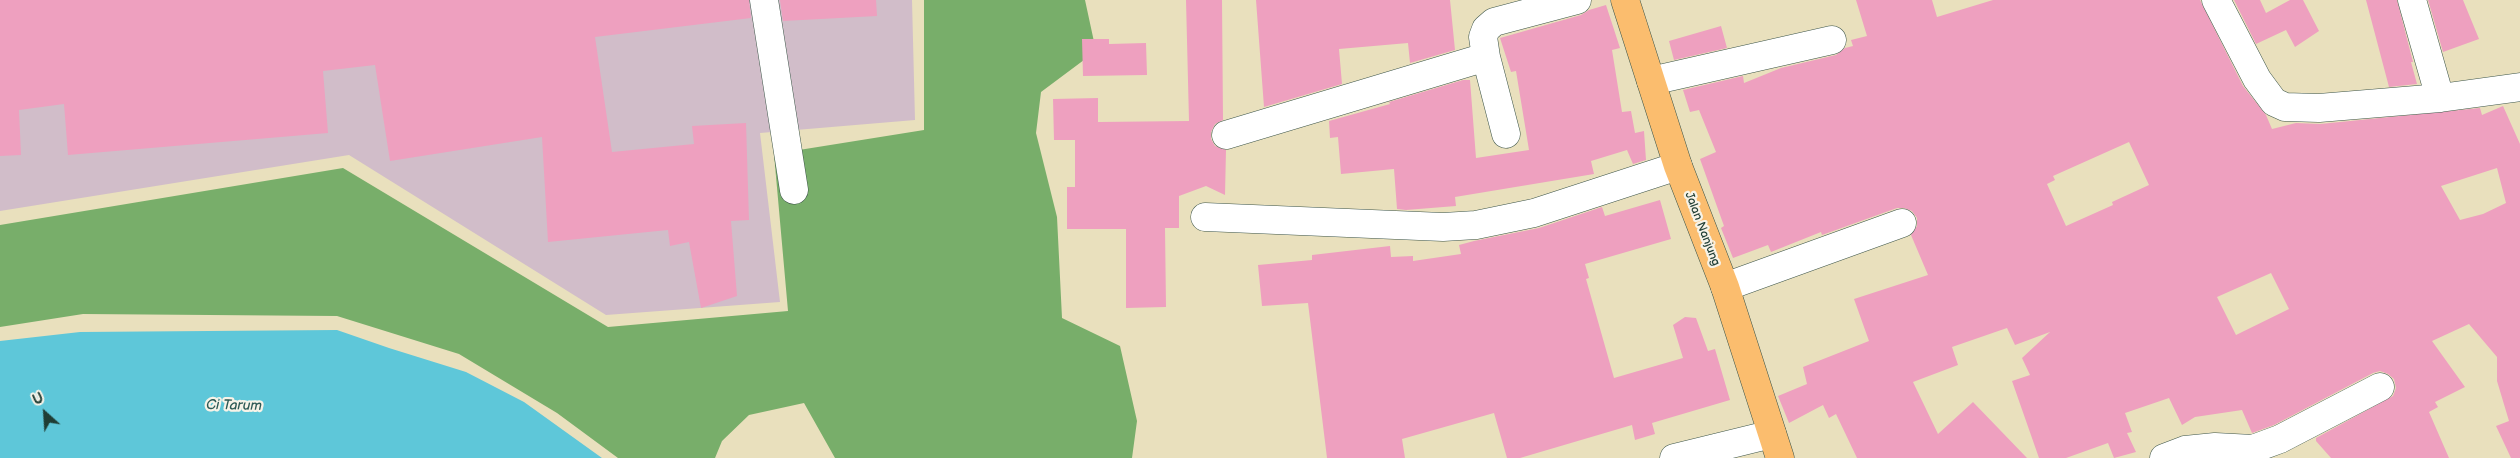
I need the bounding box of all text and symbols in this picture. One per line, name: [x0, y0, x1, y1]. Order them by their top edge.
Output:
street label: Jalan Nanjung: [1681, 190, 1723, 268]
north arrow: [20, 388, 70, 438]
text: U: [30, 389, 46, 409]
water label: Ci Tarum: [206, 397, 262, 415]

